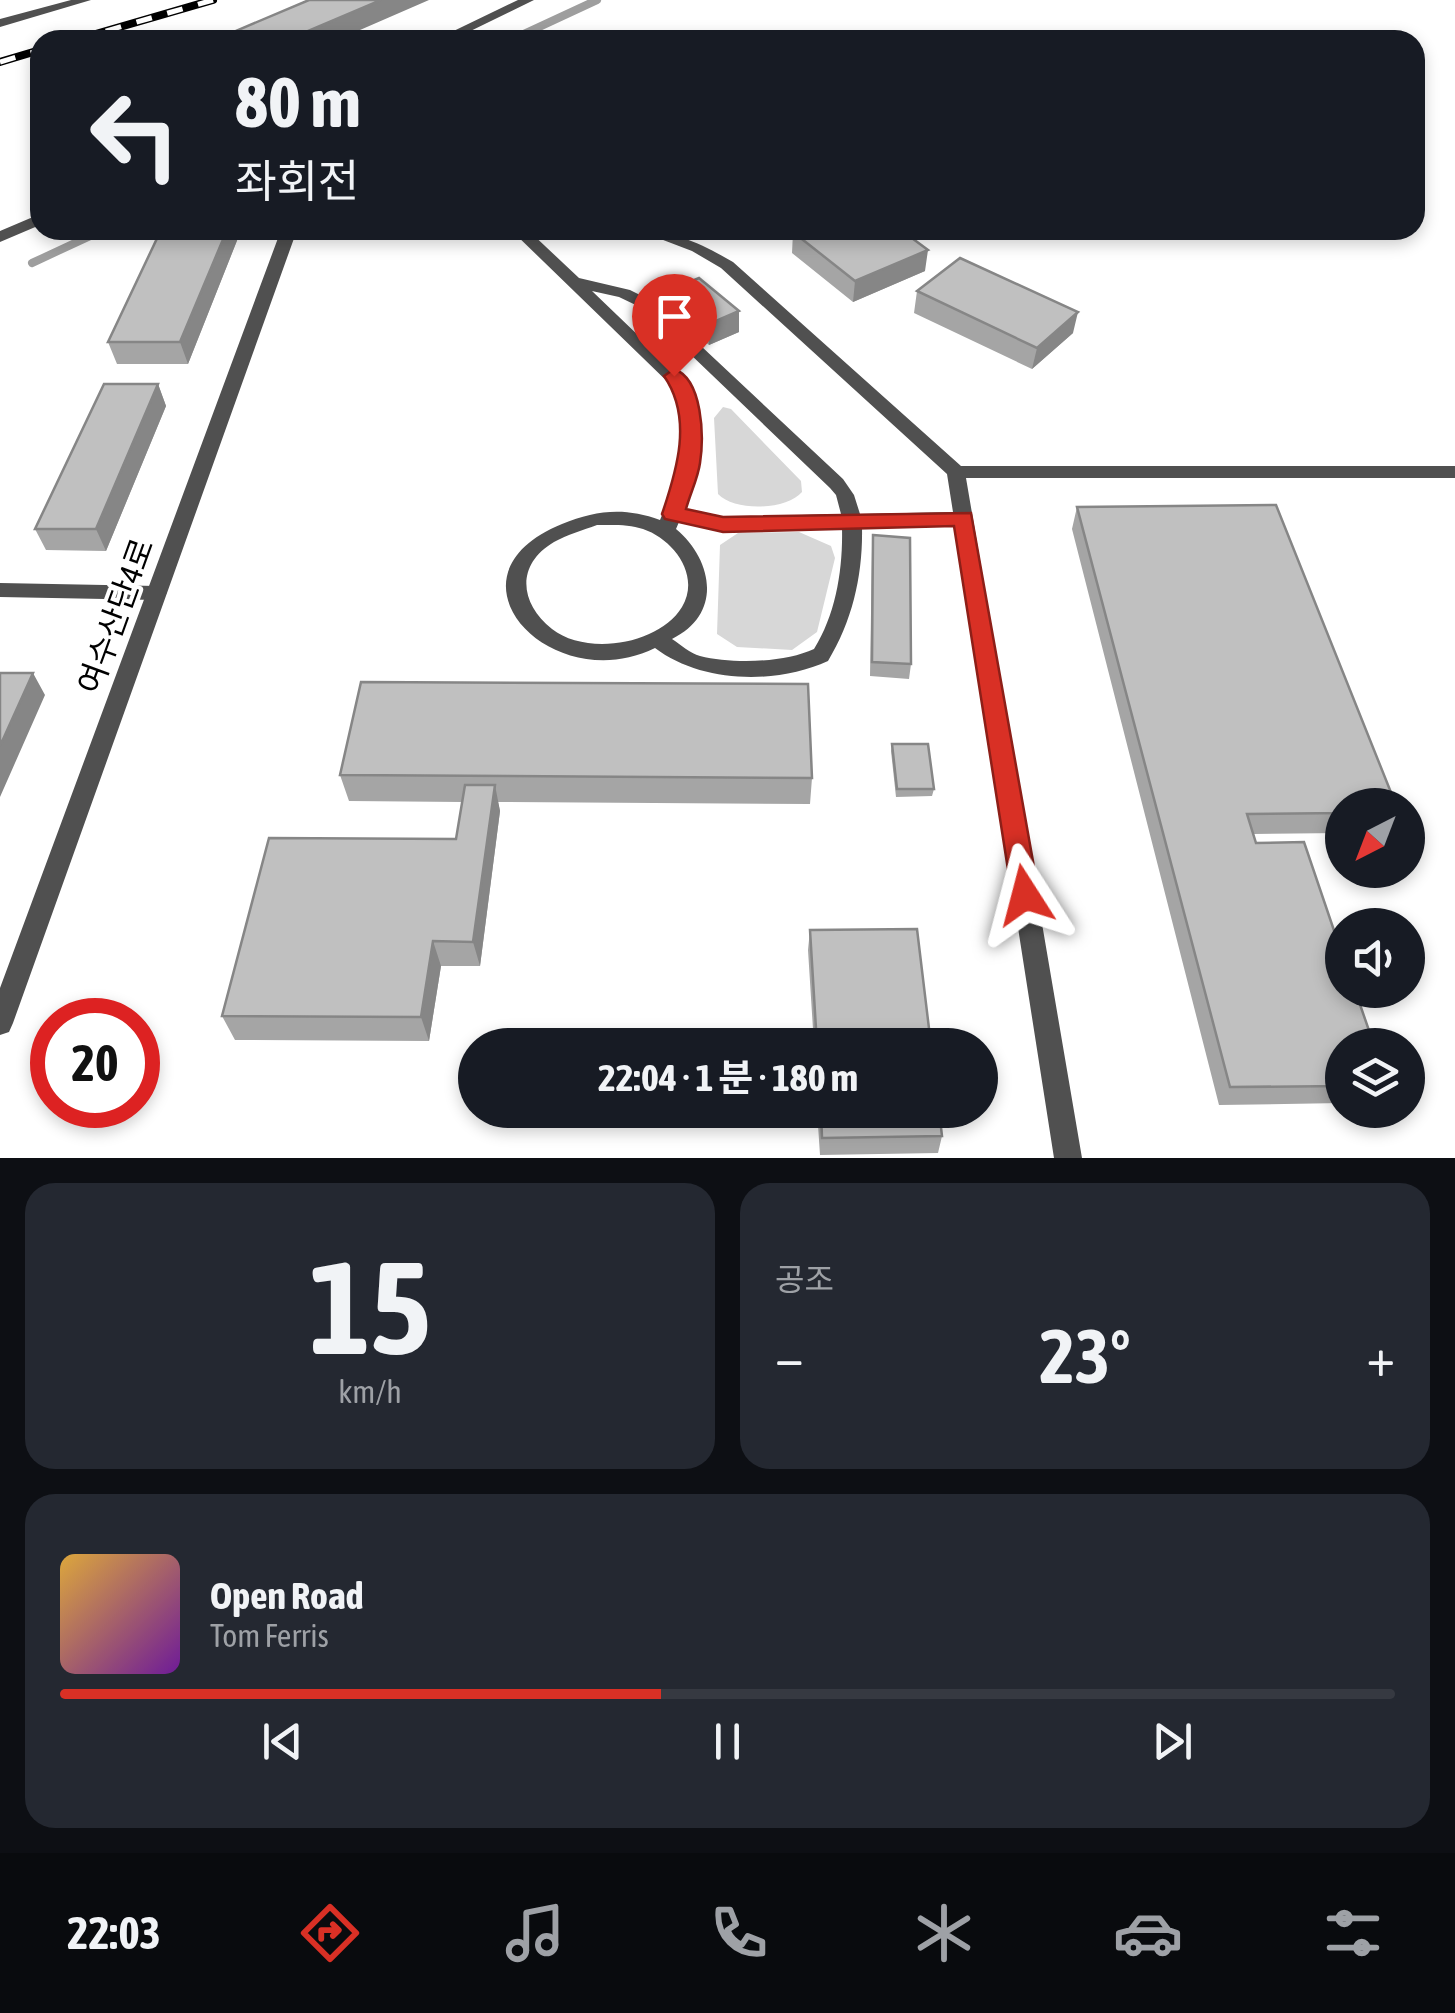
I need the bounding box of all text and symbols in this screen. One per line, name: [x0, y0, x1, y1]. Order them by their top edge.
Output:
text: 80 m: [235, 62, 361, 142]
icon: left: [70, 70, 200, 200]
text: 좌회전: [235, 155, 359, 207]
pin: [632, 274, 717, 377]
icon: arrive: [647, 289, 702, 344]
street label: 여수산단4로: [70, 533, 161, 698]
north arrow: [1325, 788, 1425, 888]
map controls: [1325, 788, 1425, 1128]
position arrow: [973, 843, 1077, 947]
button: sound: [1325, 908, 1425, 1008]
speed limit sign: 20: [30, 998, 160, 1128]
button: layers: [1325, 1028, 1425, 1128]
text: 22:04 · 1 분 · 180 m: [598, 1056, 858, 1099]
text: 15: [309, 1233, 431, 1382]
text: 공조: [775, 1261, 834, 1298]
text: 23°: [1039, 1313, 1131, 1399]
text: −: [775, 1325, 804, 1388]
text: +: [1366, 1325, 1395, 1388]
text: km/h: [338, 1373, 402, 1410]
text: Open Road: [210, 1574, 364, 1617]
text: Tom Ferris: [210, 1617, 329, 1654]
icon: previous: [255, 1714, 310, 1769]
icon: pause: [700, 1714, 755, 1769]
icon: next: [1145, 1714, 1200, 1769]
icon: directions: [295, 1898, 365, 1968]
icon: music: [500, 1898, 570, 1968]
icon: phone: [704, 1898, 774, 1968]
icon: climate: [909, 1898, 979, 1968]
icon: car: [1113, 1898, 1183, 1968]
icon: filters: [1318, 1898, 1388, 1968]
text: 22:03: [67, 1907, 161, 1959]

